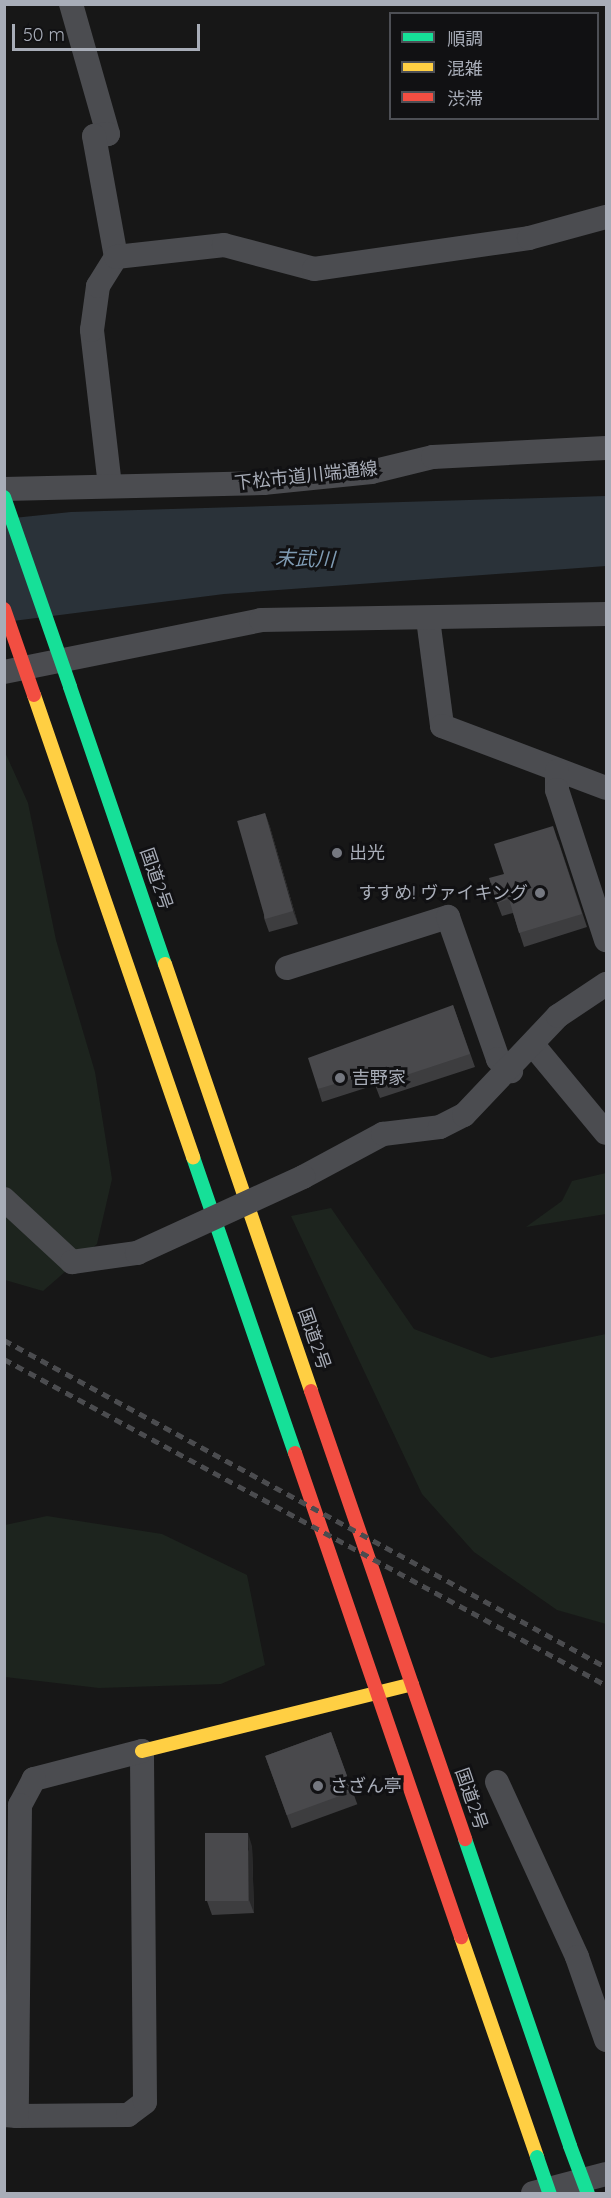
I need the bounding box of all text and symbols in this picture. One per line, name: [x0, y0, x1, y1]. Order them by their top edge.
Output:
scale bar: [15, 12, 202, 50]
legend: [389, 12, 599, 120]
text: 50 m: [23, 23, 65, 46]
text: 順調: [447, 27, 483, 50]
text: 混雑: [447, 57, 483, 80]
text: 渋滞: [447, 87, 483, 110]
street label: 下松市道川端通線: [233, 458, 379, 494]
water label: 末武川: [275, 545, 335, 571]
place label: 出光: [349, 842, 385, 864]
street label: 国道2号: [135, 845, 177, 913]
marker: 出光: [330, 846, 344, 860]
place label: すすめ! ヴァイキング: [358, 882, 528, 904]
marker: すすめ! ヴァイキング: [533, 886, 547, 900]
place label: 吉野家: [352, 1067, 406, 1089]
marker: 吉野家: [333, 1071, 347, 1085]
street label: 国道2号: [293, 1305, 335, 1373]
street label: 国道2号: [450, 1765, 492, 1833]
place label: さざん亭: [330, 1775, 402, 1797]
marker: さざん亭: [311, 1779, 325, 1793]

